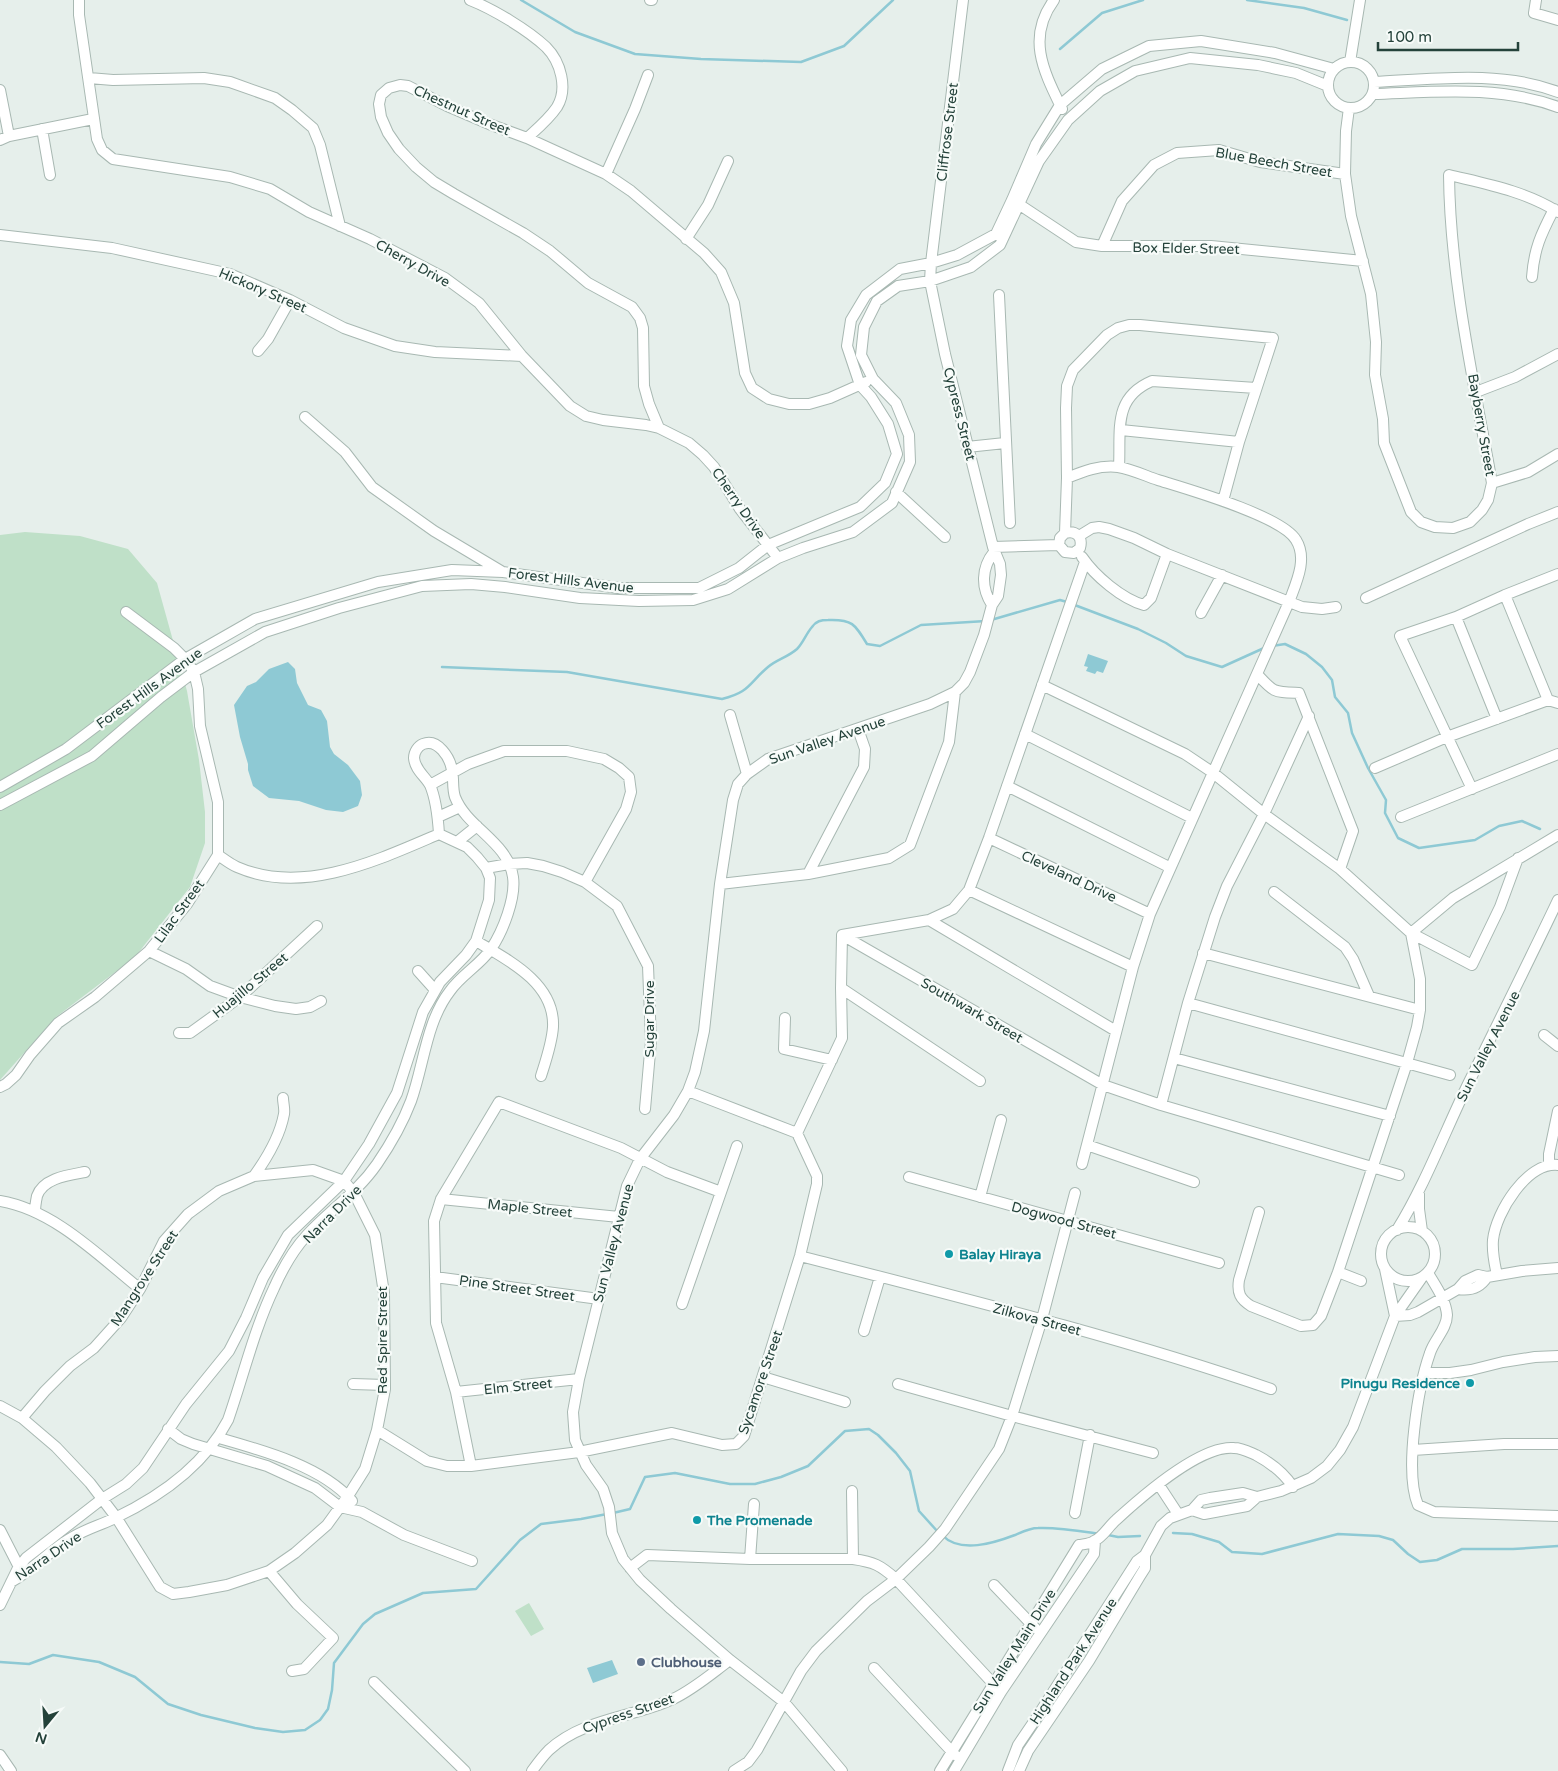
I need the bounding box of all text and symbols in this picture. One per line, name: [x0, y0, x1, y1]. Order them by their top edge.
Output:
scale bar: [1378, 20, 1518, 52]
text: 100 m: [1386, 28, 1432, 46]
street label: Cliffrose Street: [933, 81, 962, 182]
street label: Chestnut Street: [411, 82, 513, 140]
street label: Blue Beech Street: [1214, 144, 1334, 181]
street label: Cherry Drive: [373, 236, 453, 291]
street label: Box Elder Street: [1132, 239, 1240, 258]
street label: Hickory Street: [216, 264, 310, 317]
street label: Cypress Street: [940, 366, 979, 463]
street label: Bayberry Street: [1464, 373, 1499, 478]
street label: Cherry Drive: [708, 465, 769, 542]
street label: Forest Hills Avenue: [507, 564, 635, 597]
street label: Forest Hills Avenue: [93, 644, 206, 732]
street label: Sun Valley Avenue: [767, 713, 888, 768]
street label: Cleveland Drive: [1018, 847, 1119, 906]
street label: Lilac Street: [151, 876, 208, 946]
street label: Huajillo Street: [209, 949, 292, 1022]
street label: Southwark Street: [918, 974, 1026, 1047]
street label: Sugar Drive: [641, 980, 658, 1058]
street label: Sun Valley Avenue: [1453, 988, 1524, 1104]
street label: Narra Drive: [300, 1181, 365, 1247]
street label: Sun Valley Avenue: [589, 1182, 638, 1304]
street label: Maple Street: [487, 1196, 574, 1221]
street label: Dogwood Street: [1009, 1198, 1119, 1243]
street label: Mangrove Street: [107, 1226, 182, 1330]
place label: Balay Hiraya: [959, 1246, 1041, 1263]
marker: Balay Hiraya: [943, 1248, 955, 1260]
street label: Pine Street Street: [458, 1272, 576, 1305]
street label: Red Spire Street: [374, 1285, 391, 1394]
street label: Zilkova Street: [991, 1300, 1083, 1340]
street label: Sycamore Street: [735, 1327, 786, 1436]
street label: Elm Street: [483, 1374, 554, 1399]
place label: Pinugu Residence: [1341, 1375, 1460, 1392]
marker: Pinugu Residence: [1464, 1377, 1476, 1389]
place label: The Promenade: [706, 1512, 812, 1529]
marker: The Promenade: [691, 1514, 703, 1526]
street label: Narra Drive: [12, 1528, 85, 1585]
street label: Sun Valley Main Drive: [969, 1586, 1060, 1717]
street label: Highland Park Avenue: [1026, 1595, 1121, 1728]
place label: Clubhouse: [651, 1654, 722, 1671]
marker: Clubhouse: [635, 1656, 647, 1668]
street label: Cypress Street: [580, 1690, 677, 1737]
north arrow: [20, 1701, 70, 1751]
text: N: [33, 1728, 49, 1748]

